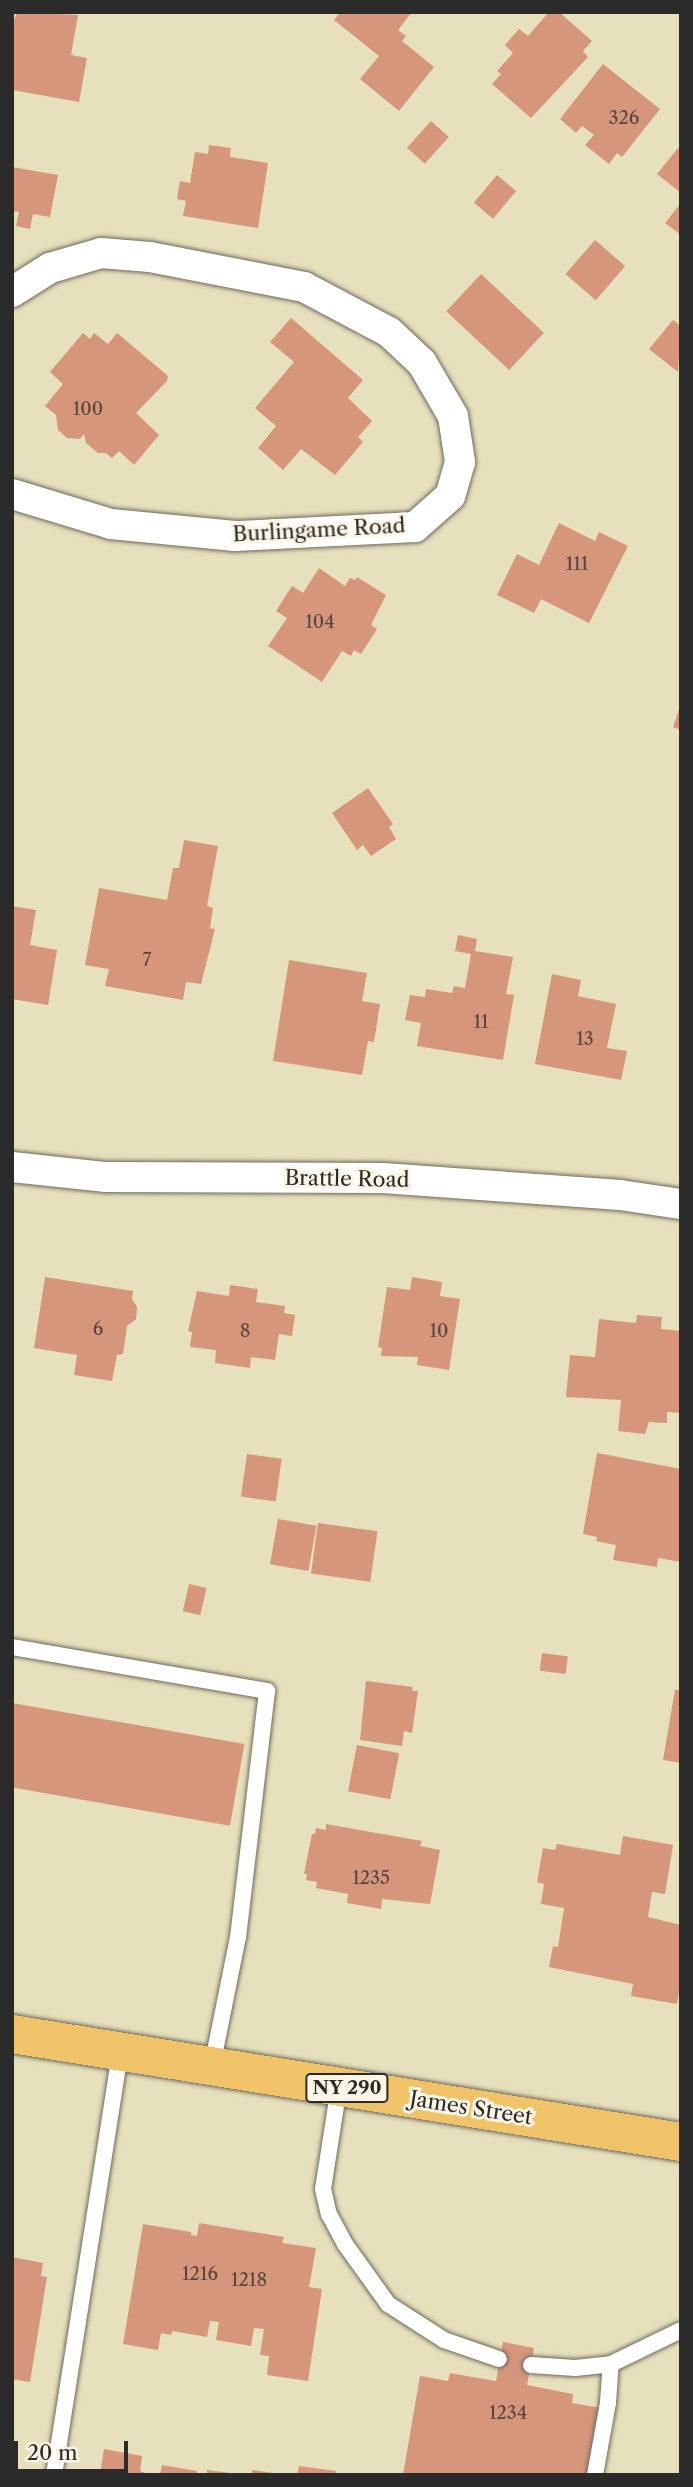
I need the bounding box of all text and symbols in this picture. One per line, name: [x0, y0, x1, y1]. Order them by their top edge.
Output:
house number: 326: [609, 107, 639, 129]
house number: 100: [73, 398, 103, 420]
street label: Burlingame Road: [232, 513, 406, 547]
house number: 111: [566, 553, 588, 575]
house number: 104: [305, 611, 335, 633]
house number: 7: [143, 949, 151, 971]
house number: 11: [473, 1011, 489, 1033]
house number: 13: [576, 1028, 594, 1050]
street label: Brattle Road: [284, 1165, 410, 1193]
house number: 6: [93, 1318, 103, 1340]
house number: 8: [240, 1320, 250, 1342]
house number: 10: [430, 1320, 448, 1342]
house number: 1235: [352, 1867, 390, 1889]
road number: NY 290: [305, 2072, 389, 2104]
street label: James Street: [408, 2086, 534, 2130]
house number: 1216: [182, 2263, 218, 2285]
house number: 1218: [231, 2269, 267, 2291]
house number: 1234: [489, 2402, 527, 2424]
scale bar: [18, 2428, 131, 2472]
text: 20 m: [27, 2440, 78, 2465]

